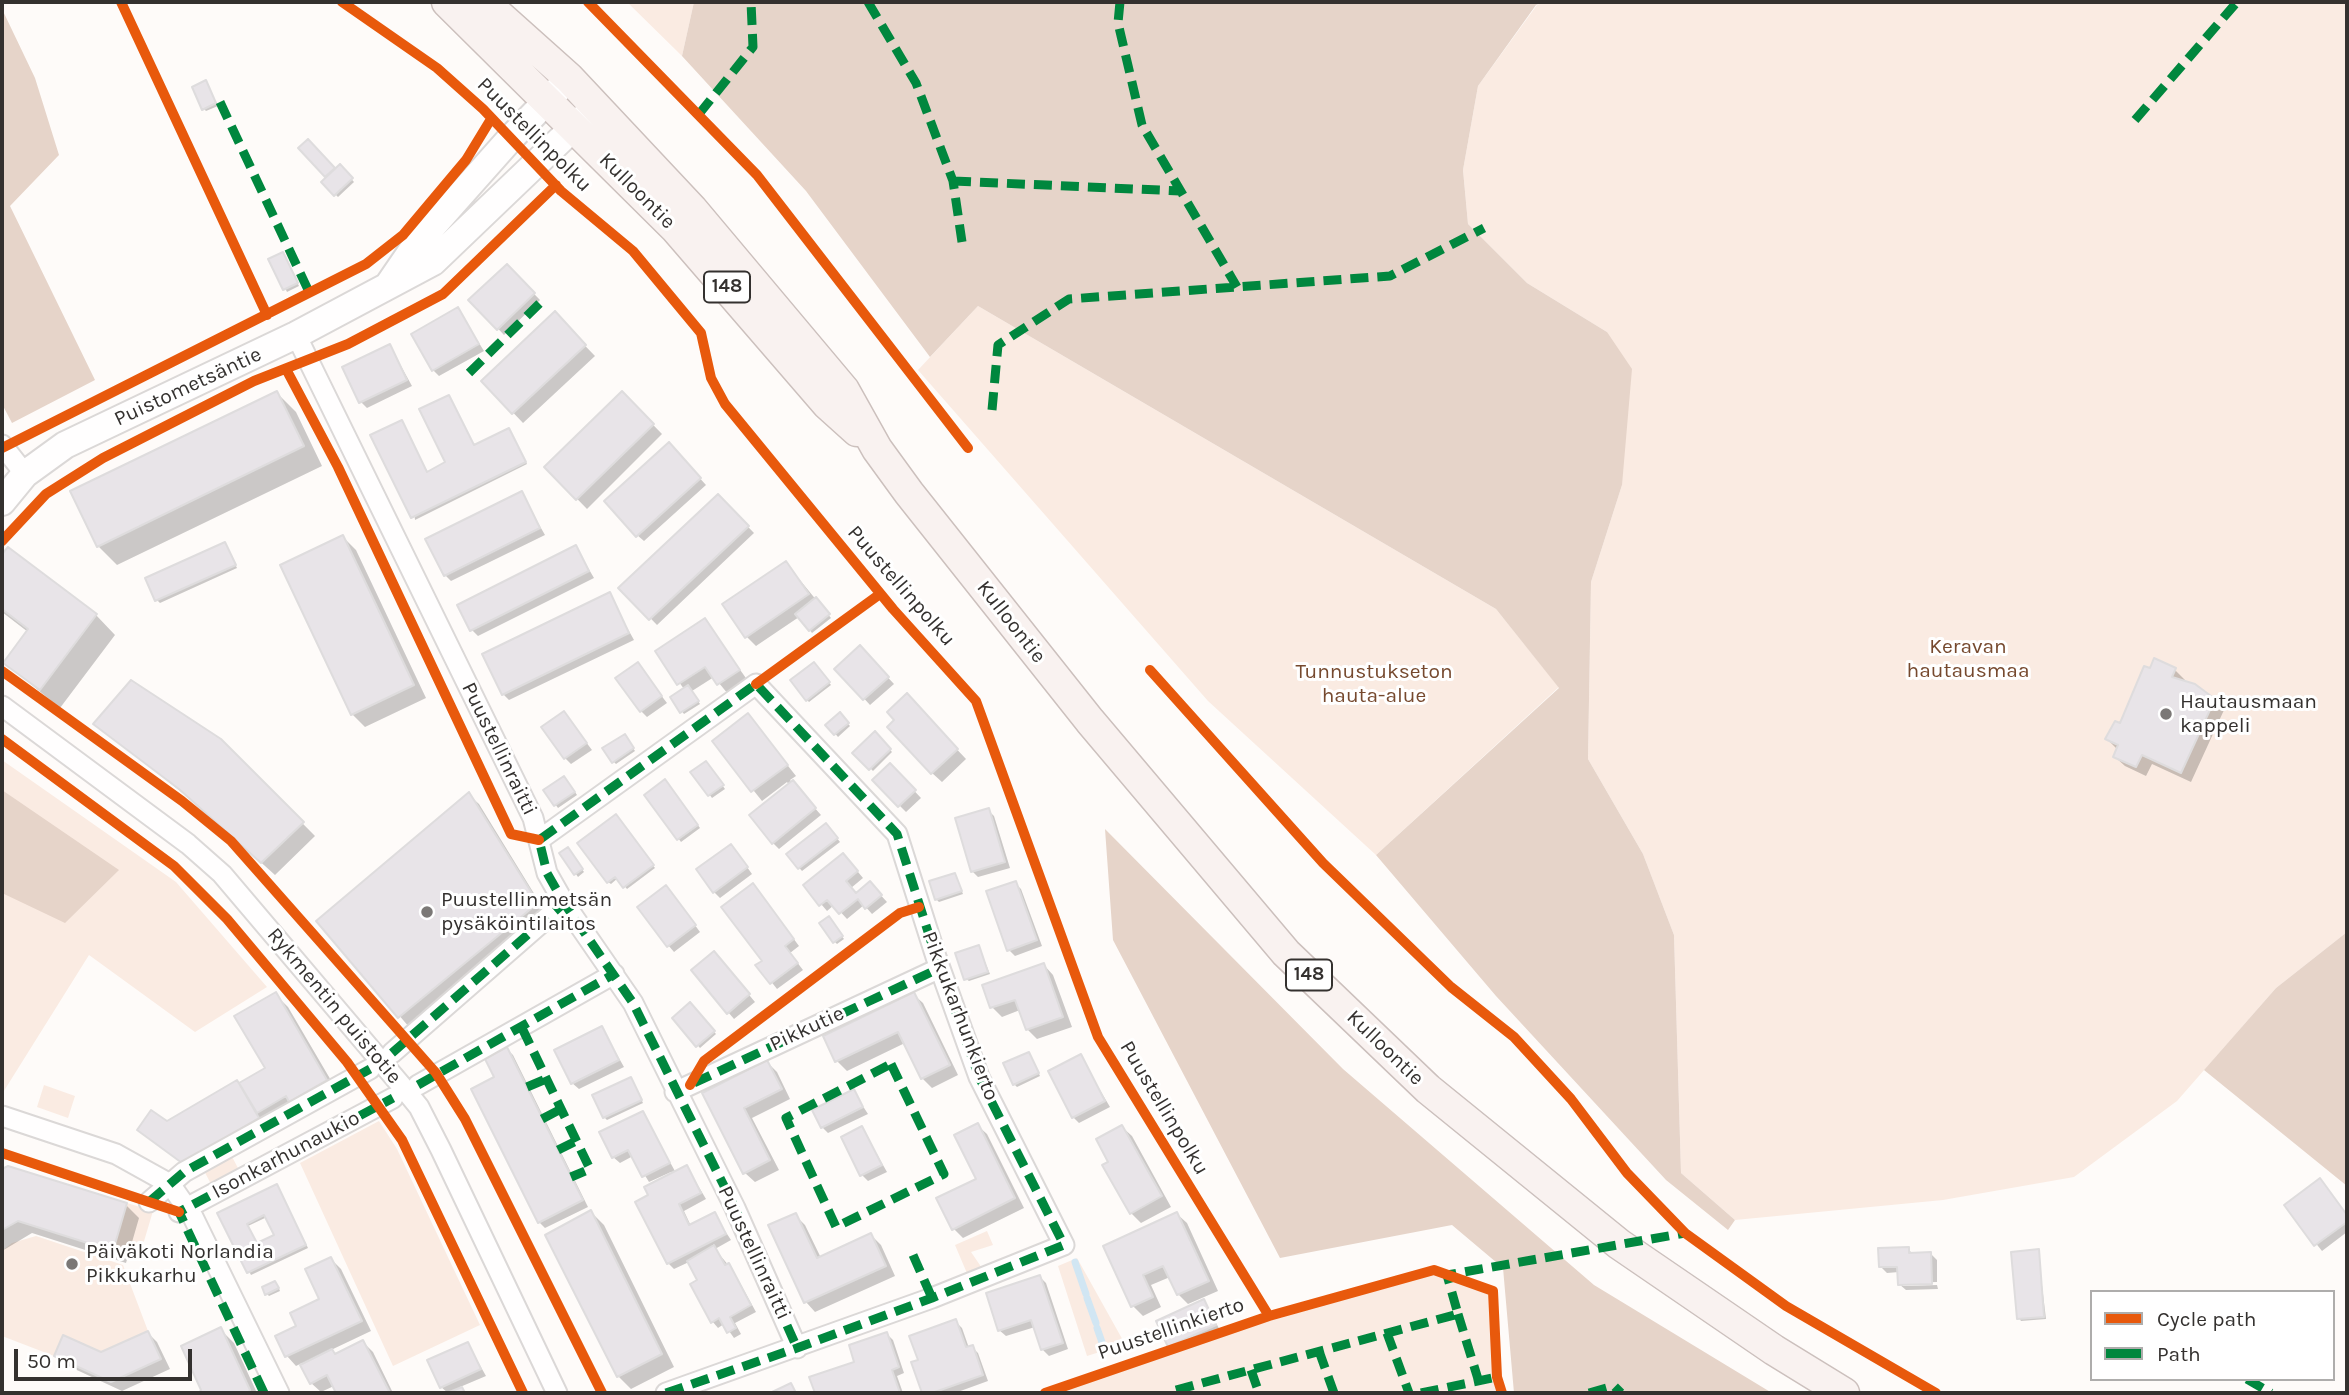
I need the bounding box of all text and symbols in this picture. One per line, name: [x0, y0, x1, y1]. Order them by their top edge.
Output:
street label: Puustellinpolku: [471, 72, 597, 198]
street label: Kulloontie: [594, 148, 680, 234]
road number: 148: [704, 272, 750, 302]
street label: Puistometsäntie: [110, 342, 266, 432]
street label: Puustellinpolku: [842, 521, 960, 651]
street label: Kulloontie: [971, 576, 1051, 668]
park label: Keravan hautausmaa: [1907, 634, 2029, 684]
park label: Tunnustukseton hauta-alue: [1295, 659, 1453, 709]
street label: Puustellinraitti: [456, 678, 542, 820]
place label: Hautausmaan kappeli: [2180, 689, 2317, 739]
marker: Hautausmaan kappeli: [2158, 706, 2174, 722]
place label: Puustellinmetsän pysäköintilaitos: [441, 887, 612, 937]
marker: Puustellinmetsän pysäköintilaitos: [419, 904, 435, 920]
street label: Rykmentin puistotie: [261, 923, 407, 1089]
street label: Pikkukarhunkierto: [916, 928, 1004, 1104]
road number: 148: [1286, 959, 1332, 990]
street label: Pikkutie: [766, 1001, 848, 1057]
street label: Kulloontie: [1341, 1005, 1429, 1091]
street label: Puustellinpolku: [1114, 1037, 1214, 1179]
street label: Isonkarhunaukio: [208, 1105, 364, 1205]
street label: Puustellinraitti: [712, 1182, 796, 1324]
place label: Päiväkoti Norlandia Pikkukarhu: [86, 1239, 274, 1289]
marker: Päiväkoti Norlandia Pikkukarhu: [64, 1256, 80, 1272]
legend: [2090, 1290, 2335, 1381]
street label: Puustellinkierto: [1094, 1292, 1248, 1366]
text: Cycle path: [2157, 1307, 2257, 1331]
scale bar: [18, 1336, 196, 1380]
text: Path: [2157, 1342, 2201, 1366]
text: 50 m: [27, 1349, 76, 1373]

